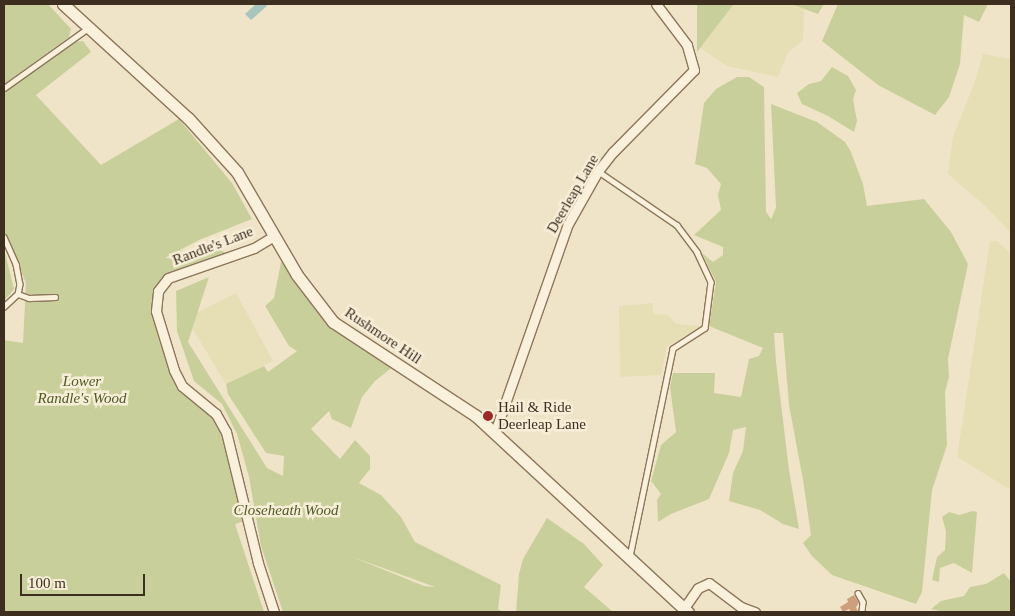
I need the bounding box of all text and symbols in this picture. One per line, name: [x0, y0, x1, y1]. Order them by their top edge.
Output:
street label: Deerleap Lane: [543, 151, 603, 237]
street label: Randle's Lane: [170, 222, 256, 270]
street label: Rushmore Hill: [341, 304, 425, 368]
park label: Lower Randle's Wood: [38, 372, 126, 407]
place label: Hail & Ride Deerleap Lane: [498, 398, 586, 433]
marker: Hail & Ride Deerleap Lane: [482, 410, 494, 422]
park label: Closeheath Wood: [234, 502, 338, 520]
scale bar: [22, 564, 148, 596]
text: 100 m: [28, 575, 66, 591]

